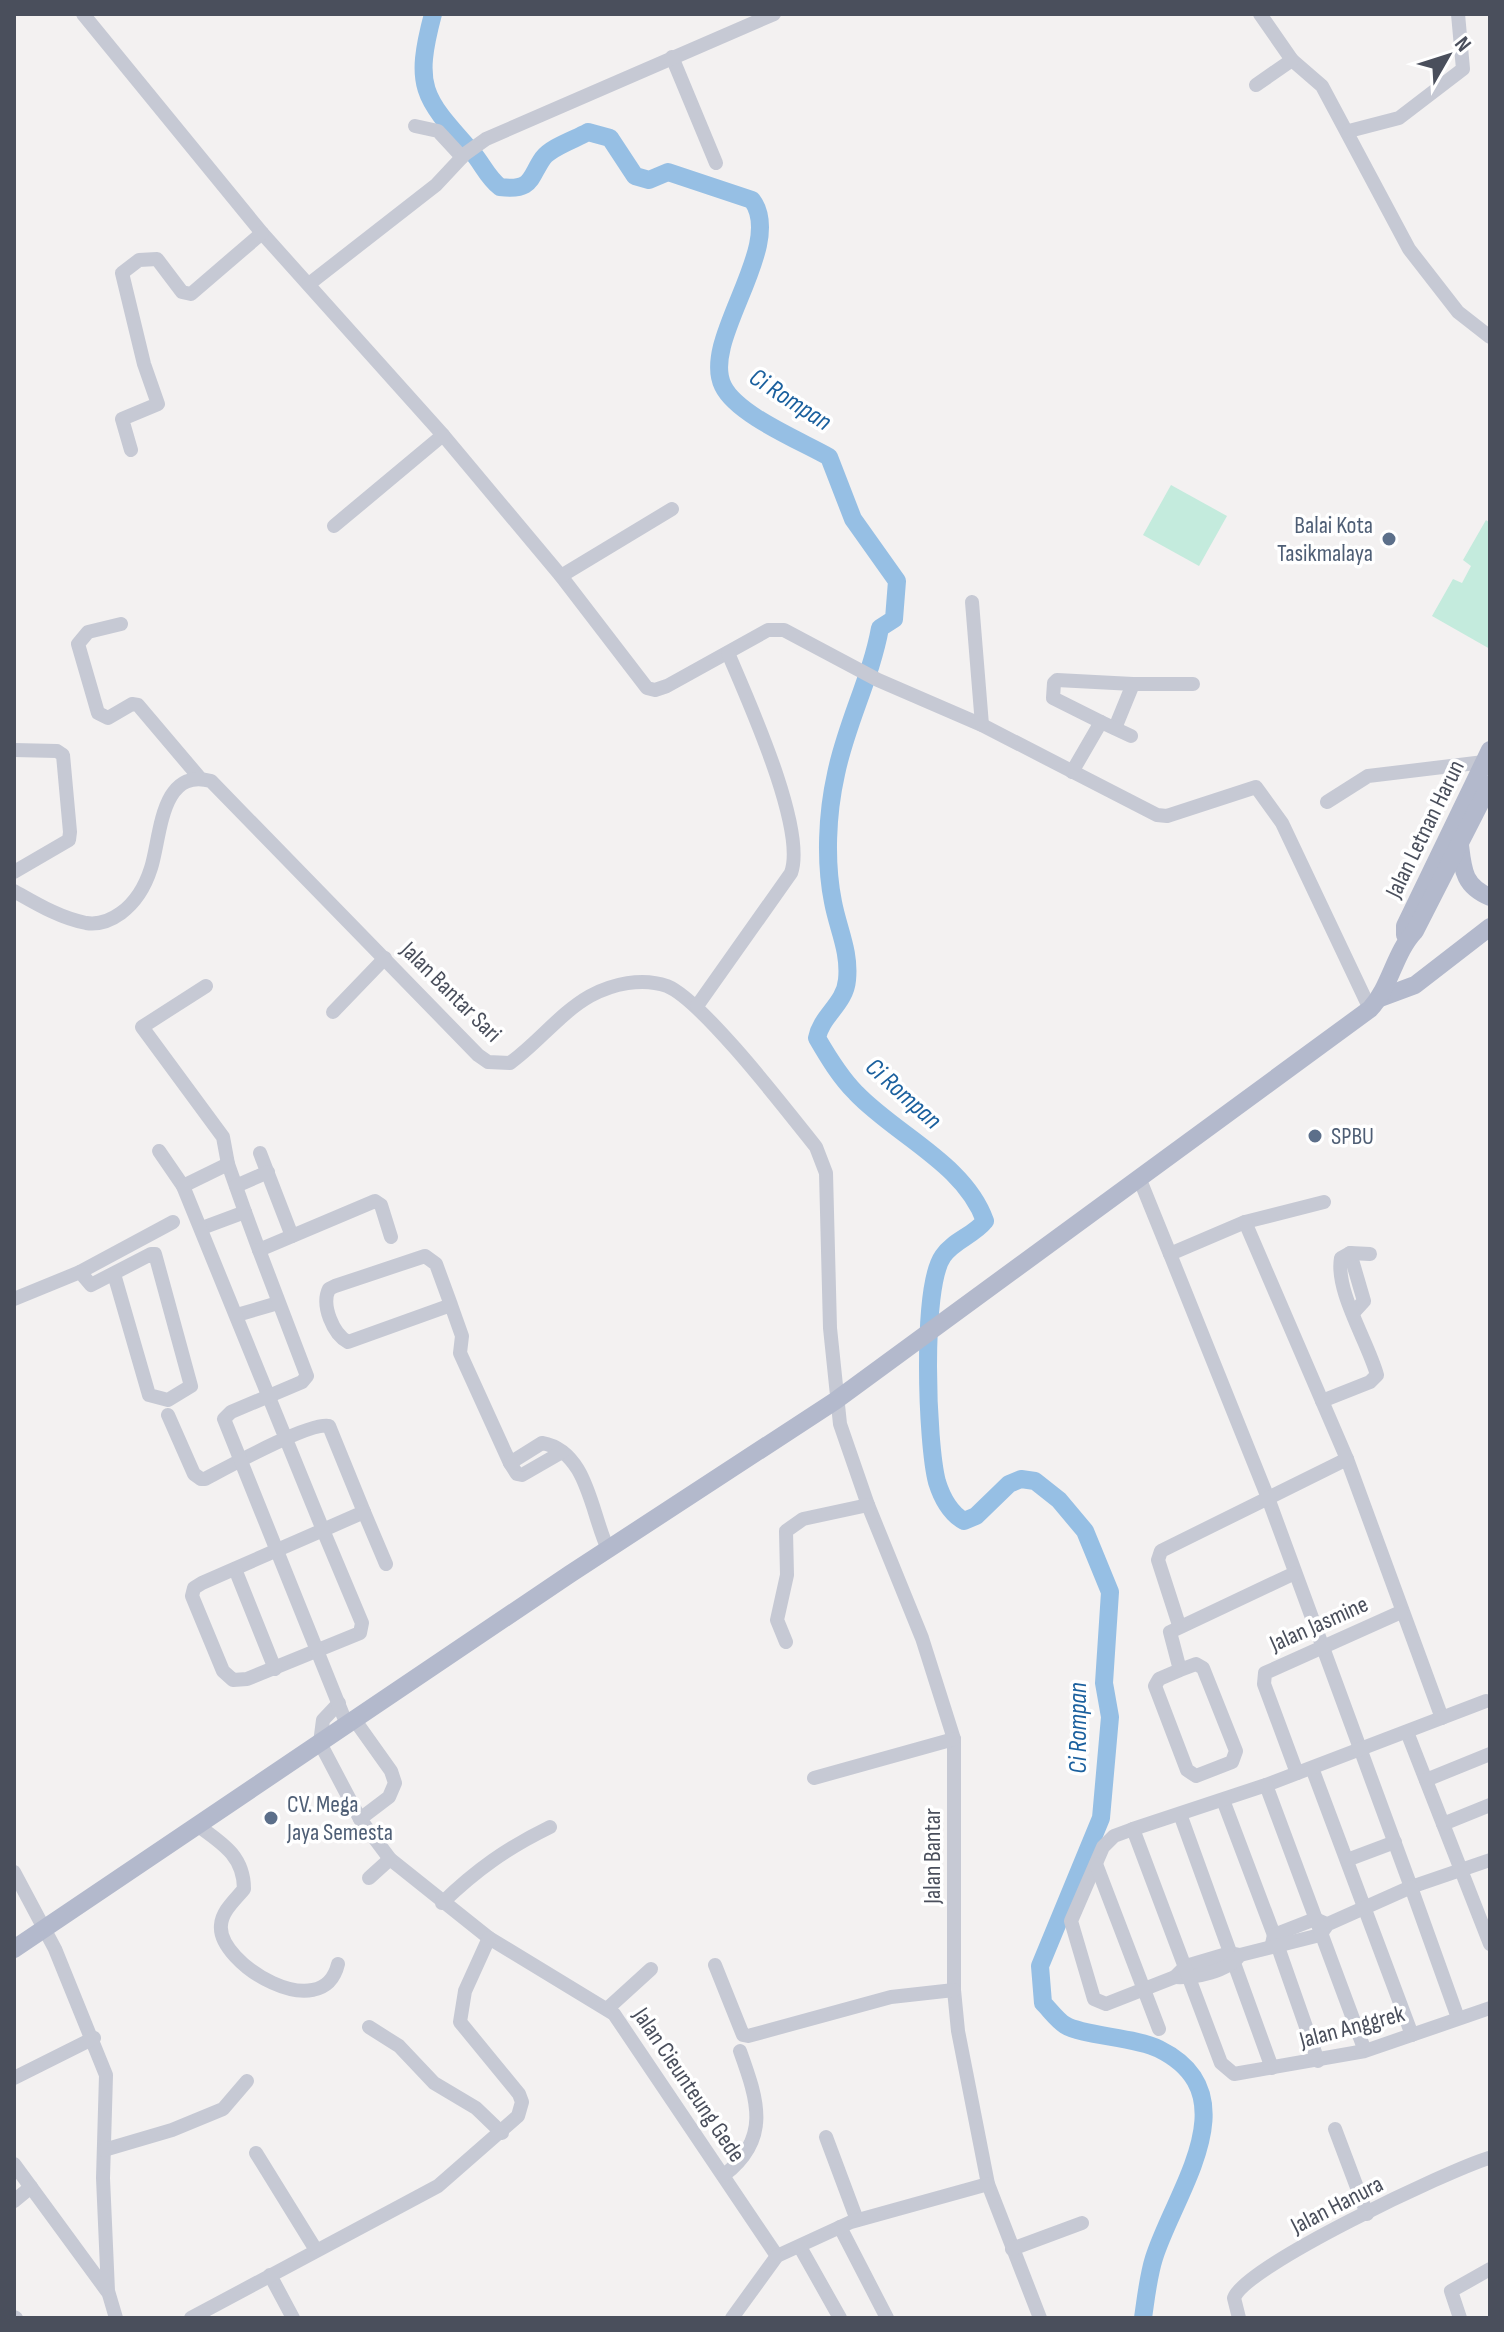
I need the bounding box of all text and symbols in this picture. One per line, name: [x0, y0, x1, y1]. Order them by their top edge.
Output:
north arrow: [1408, 16, 1488, 96]
text: N: [1448, 31, 1477, 57]
water label: Ci Rompan: [743, 362, 837, 438]
place label: Balai Kota Tasikmalaya: [1277, 511, 1373, 568]
marker: Balai Kota Tasikmalaya: [1380, 530, 1398, 548]
street label: Jalan Letnan Harun: [1379, 755, 1471, 904]
street label: Jalan Bantar Sari: [394, 935, 507, 1048]
water label: Ci Rompan: [859, 1052, 947, 1136]
place label: SPBU: [1331, 1122, 1374, 1151]
marker: SPBU: [1306, 1127, 1324, 1145]
street label: Jalan Jasmine: [1264, 1589, 1373, 1659]
water label: Ci Rompan: [1063, 1682, 1094, 1774]
place label: CV. Mega Jaya Semesta: [286, 1790, 393, 1847]
street label: Jalan Bantar: [918, 1808, 947, 1905]
marker: CV. Mega Jaya Semesta: [262, 1809, 280, 1827]
street label: Jalan Anggrek: [1295, 1999, 1408, 2055]
street label: Jalan Cieunteung Gede: [626, 2001, 751, 2168]
street label: Jalan Hanura: [1285, 2170, 1388, 2241]

